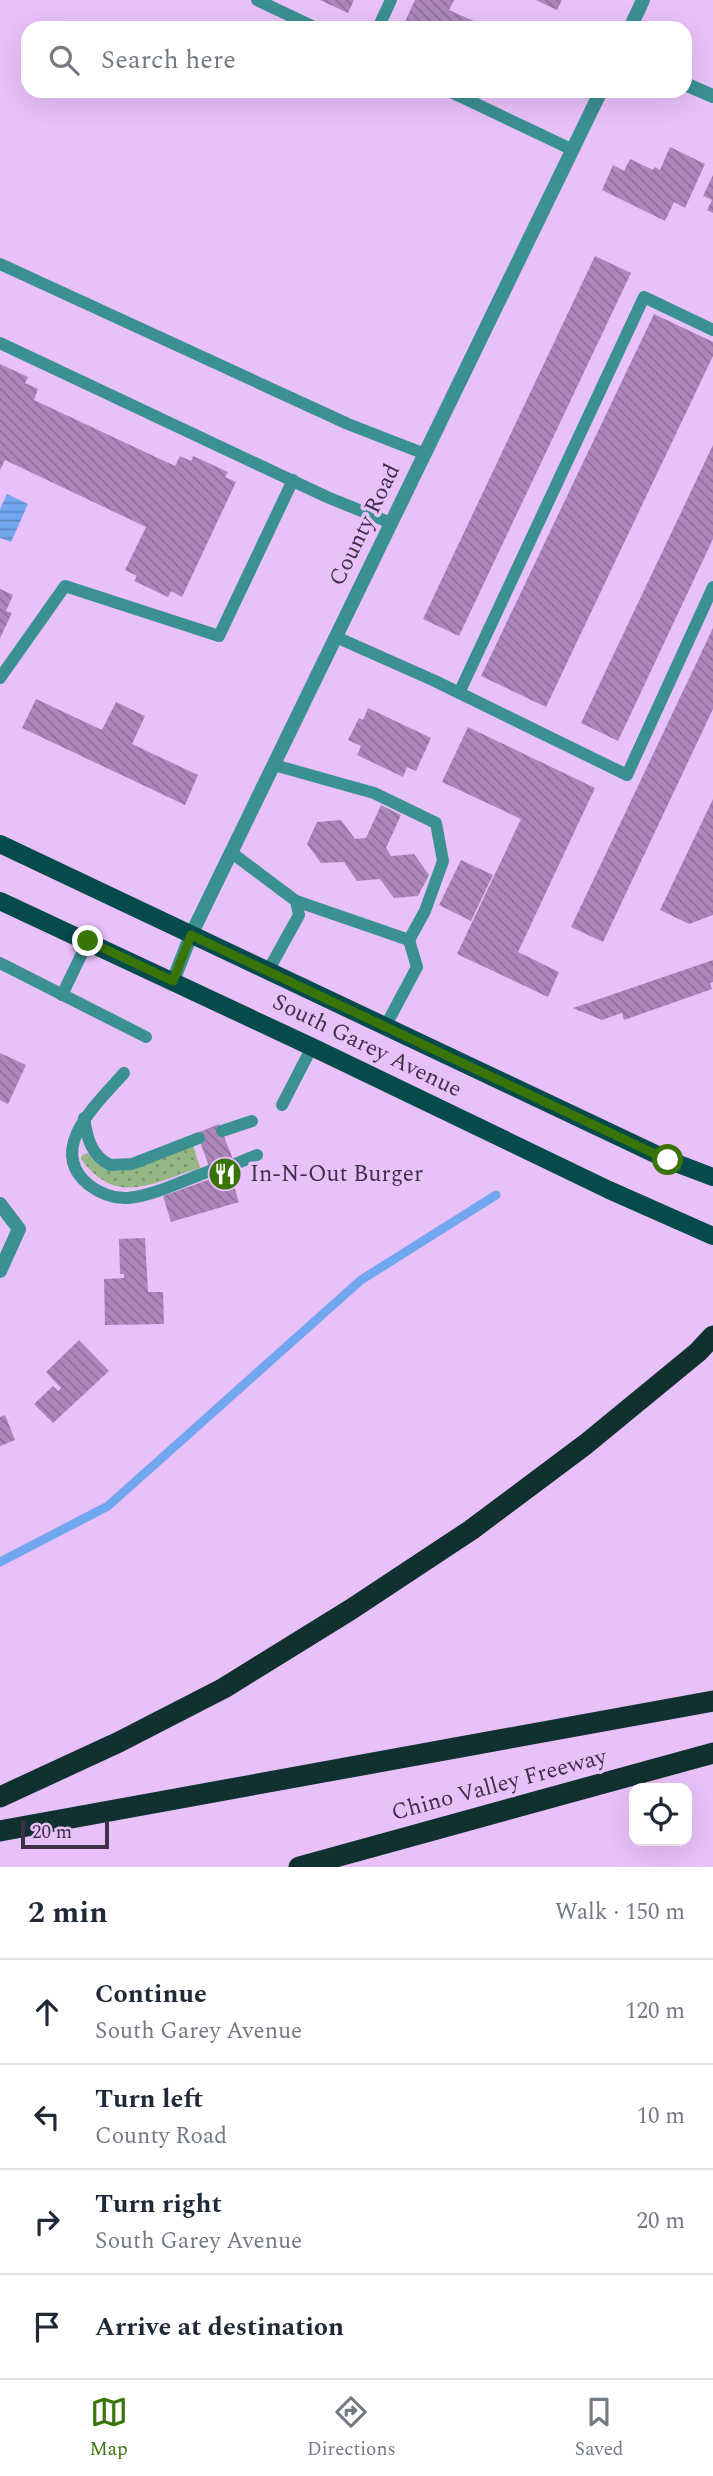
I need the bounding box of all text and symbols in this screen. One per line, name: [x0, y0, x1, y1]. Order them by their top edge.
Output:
search box: [21, 21, 692, 98]
text: Search here: [101, 40, 236, 80]
icon: search: [45, 41, 83, 79]
street label: County Road: [320, 458, 410, 592]
route end: [72, 925, 103, 956]
street label: South Garey Avenue: [266, 985, 468, 1107]
route start: [652, 1144, 683, 1175]
restaurant icon: In-N-Out Burger: [206, 1155, 244, 1193]
place label: In-N-Out Burger: [250, 1157, 423, 1192]
street label: Chino Valley Freeway: [387, 1739, 611, 1831]
map controls: [629, 1783, 692, 1846]
button: locate: [629, 1783, 692, 1846]
scale bar: [21, 1818, 108, 1850]
text: 20 m: [32, 1818, 72, 1847]
text: 2 min: [28, 1890, 108, 1936]
text: Walk · 150 m: [555, 1895, 685, 1930]
text: Continue: [95, 1974, 207, 2014]
icon: ahead: [28, 1993, 66, 2031]
text: 120 m: [625, 1994, 685, 2029]
text: South Garey Avenue: [95, 2014, 302, 2049]
text: Turn left: [95, 2079, 203, 2119]
icon: left: [28, 2098, 66, 2136]
text: 10 m: [636, 2099, 685, 2134]
text: County Road: [95, 2119, 227, 2154]
text: Turn right: [95, 2184, 222, 2224]
icon: right: [28, 2203, 66, 2241]
text: 20 m: [636, 2204, 685, 2239]
text: South Garey Avenue: [95, 2224, 302, 2259]
text: Arrive at destination: [95, 2307, 344, 2347]
icon: arrive: [28, 2308, 66, 2346]
tab: Map: [90, 2393, 128, 2464]
tab: Directions: [307, 2393, 396, 2464]
tab: Saved: [575, 2393, 623, 2464]

